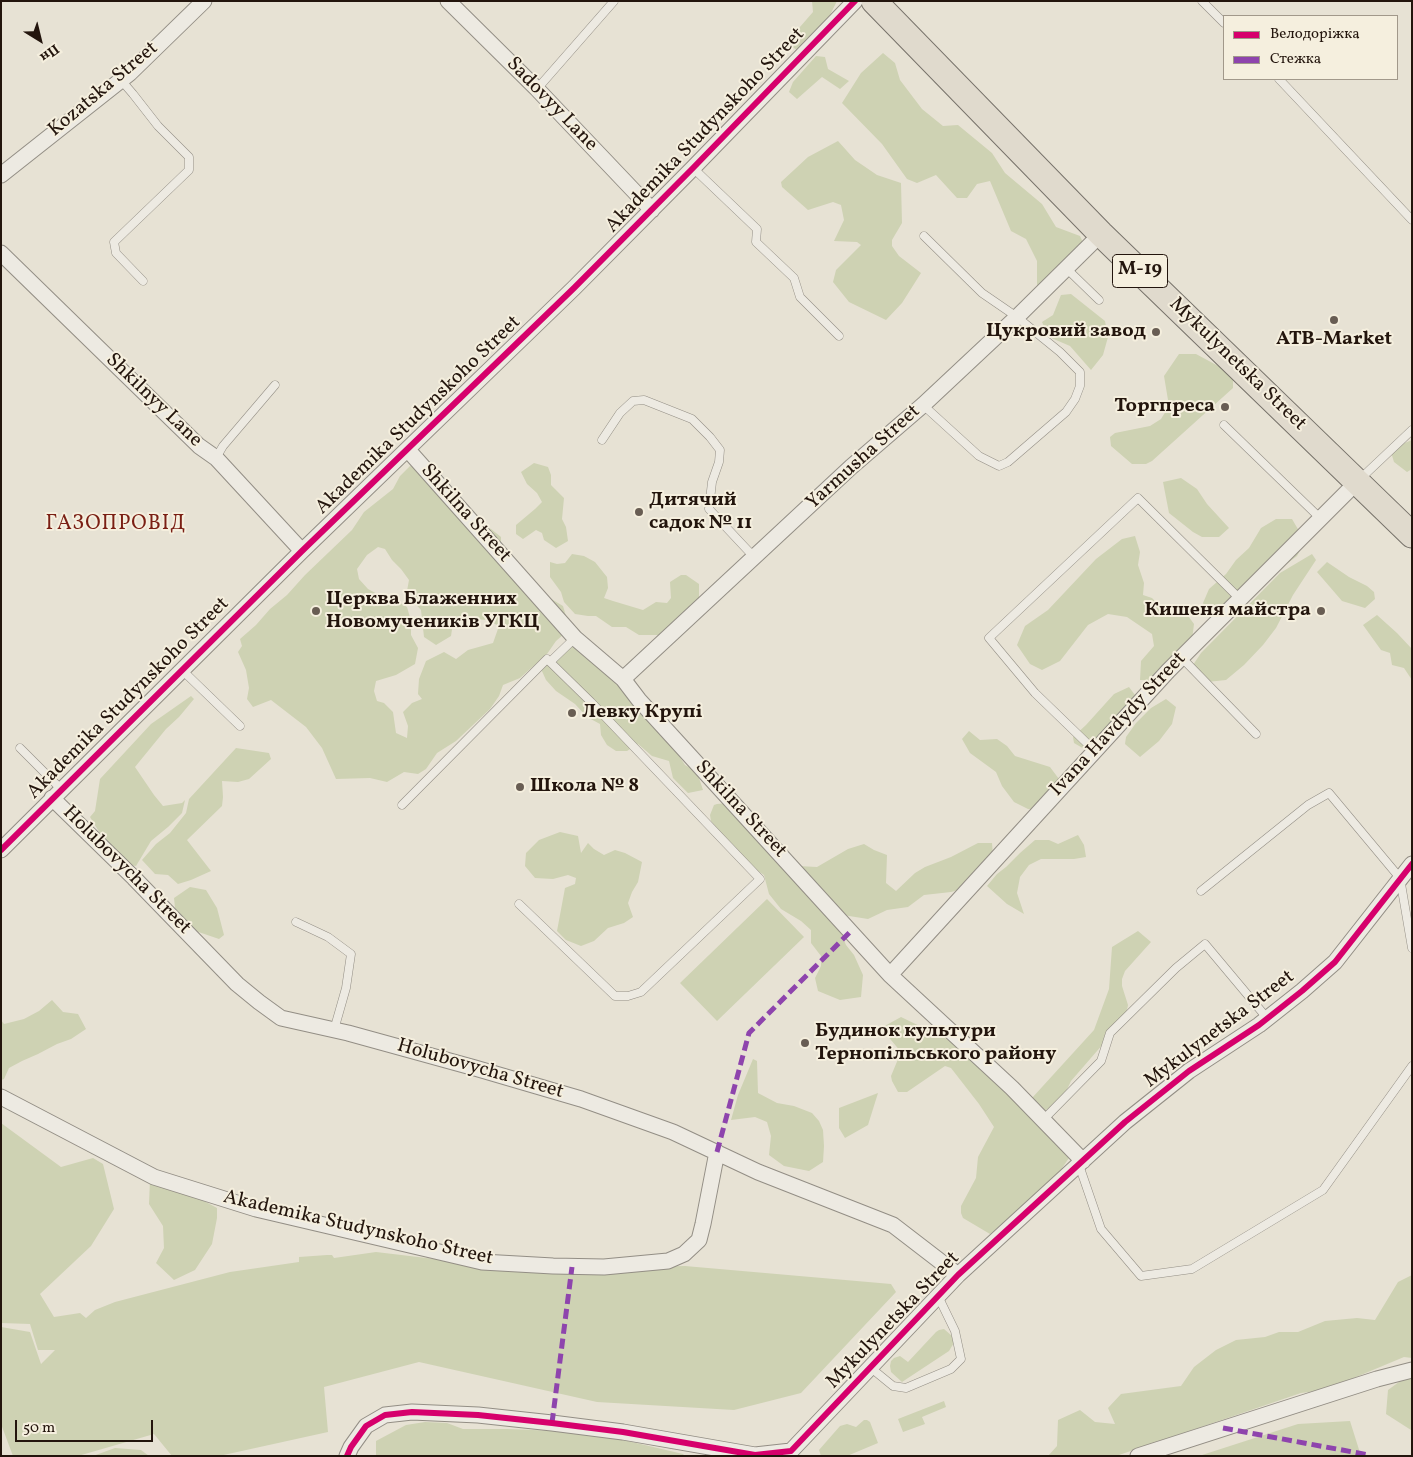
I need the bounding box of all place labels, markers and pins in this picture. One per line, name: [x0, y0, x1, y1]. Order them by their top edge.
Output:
marker: ATB-Market: [1328, 314, 1340, 326]
place label: Цукровий завод: [986, 320, 1146, 344]
marker: Цукровий завод: [1150, 326, 1162, 338]
place label: ATB-Market: [1276, 328, 1392, 352]
place label: Торгпреса: [1114, 395, 1215, 419]
marker: Торгпреса: [1219, 401, 1231, 413]
place label: Дитячий садок № 11: [649, 489, 752, 536]
marker: Дитячий садок № 11: [633, 506, 645, 518]
place label: Церква Блаженних Новомучеників УГКЦ: [326, 588, 540, 635]
place label: Кишеня майстра: [1145, 599, 1311, 623]
marker: Церква Блаженних Новомучеників УГКЦ: [310, 605, 322, 617]
marker: Кишеня майстра: [1315, 605, 1327, 617]
place label: Левку Крупі: [582, 701, 703, 725]
marker: Левку Крупі: [566, 707, 578, 719]
place label: Школа № 8: [530, 775, 639, 799]
marker: Школа № 8: [514, 781, 526, 793]
place label: Будинок культури Тернопільського району: [815, 1020, 1056, 1067]
marker: Будинок культури Тернопільського району: [799, 1037, 811, 1049]

